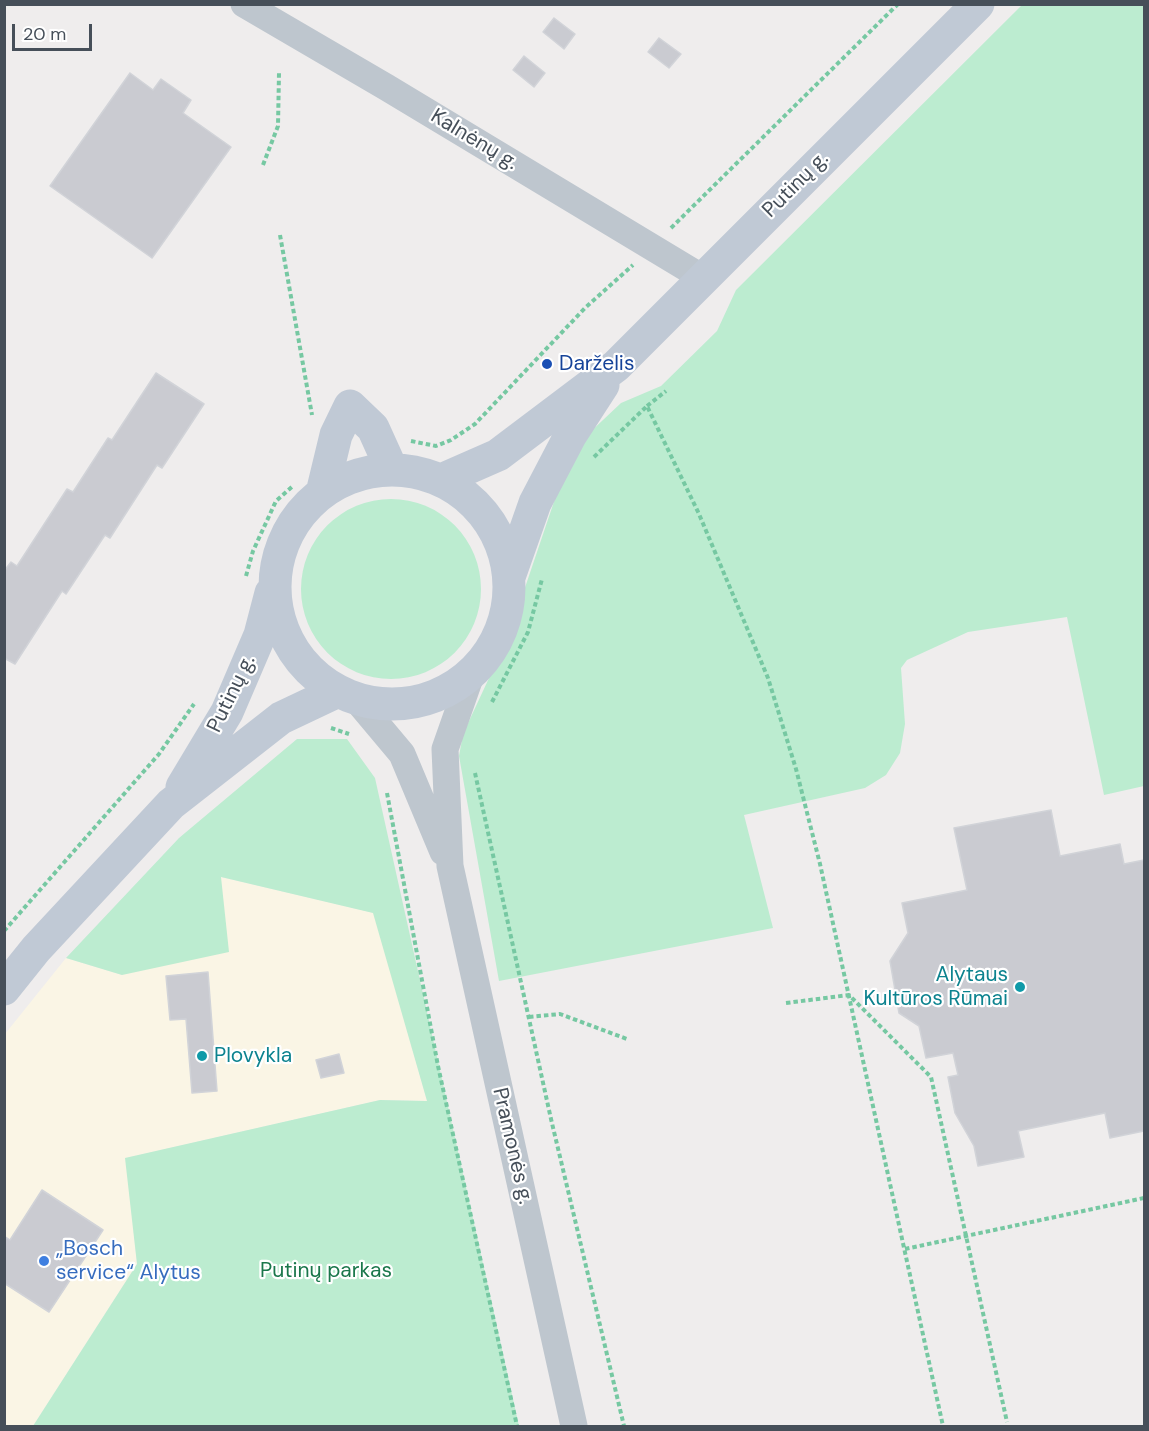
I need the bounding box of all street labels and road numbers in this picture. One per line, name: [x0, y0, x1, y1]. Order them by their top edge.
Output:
street label: Kalnėnų g.: [426, 104, 522, 176]
street label: Putinų g.: [758, 147, 834, 223]
street label: Putinų g.: [202, 651, 262, 737]
street label: Pramonės g.: [486, 1085, 538, 1207]

